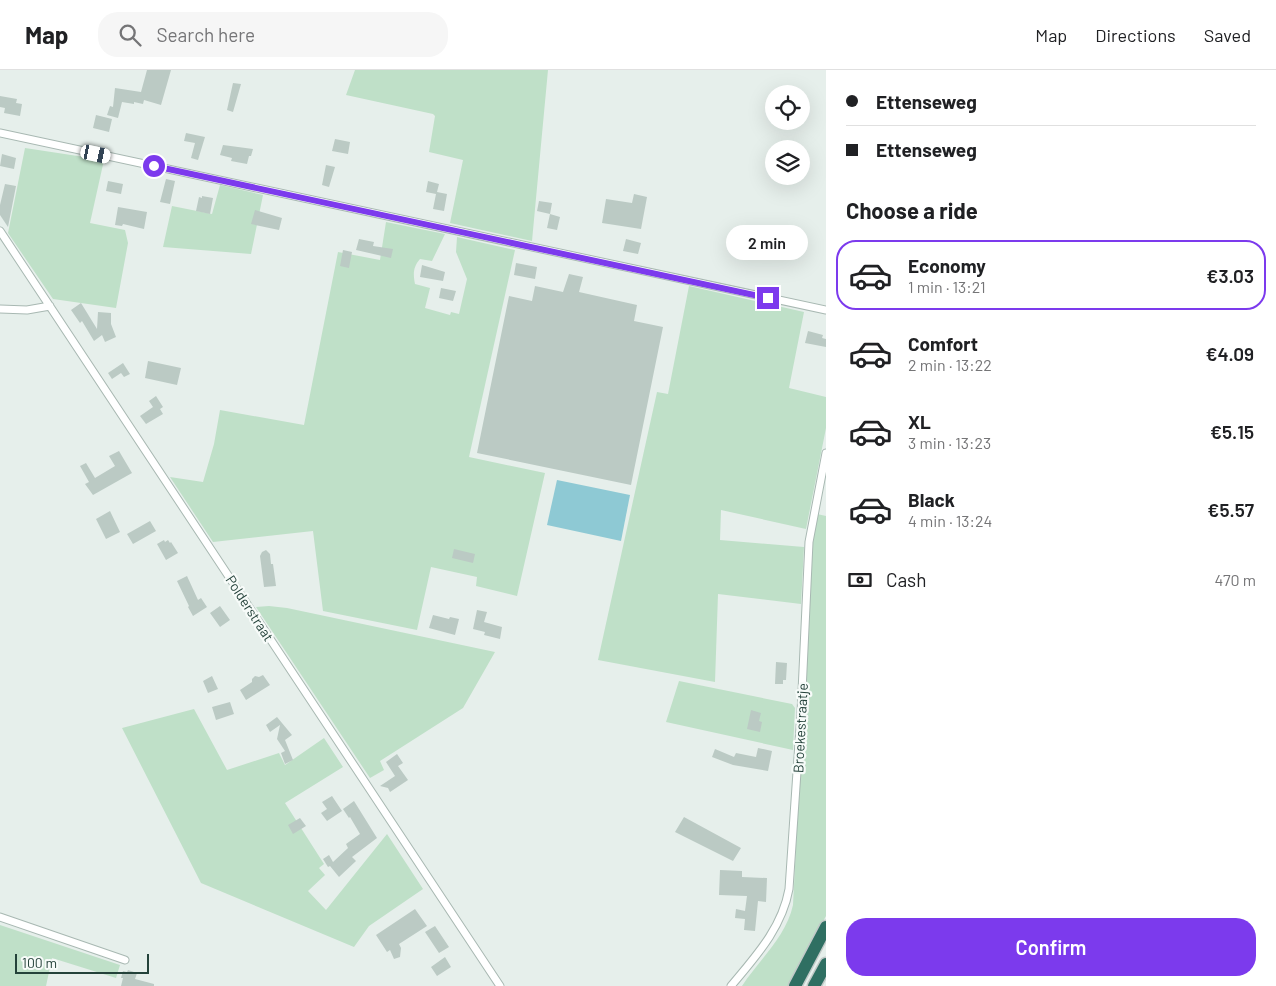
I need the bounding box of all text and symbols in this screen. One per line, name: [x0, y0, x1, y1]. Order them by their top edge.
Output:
search box: [98, 12, 448, 57]
text: Map: [25, 20, 68, 49]
icon: search: [116, 21, 144, 49]
text: Search here: [156, 23, 255, 46]
text: Map: [1035, 24, 1067, 46]
text: Directions: [1095, 24, 1176, 46]
text: Saved: [1204, 24, 1251, 46]
map controls: [765, 85, 810, 185]
button: locate: [765, 85, 810, 130]
text: Ettenseweg: [876, 90, 977, 113]
text: Ettenseweg: [876, 138, 977, 161]
button: layers: [765, 140, 810, 185]
car: [79, 144, 112, 164]
route start: [143, 155, 165, 177]
text: Choose a ride: [846, 197, 978, 223]
callout: 2 min: [727, 226, 809, 260]
text: 2 min: [748, 233, 786, 252]
icon: car: [848, 253, 893, 298]
text: Economy: [908, 254, 986, 277]
text: €3.03: [1206, 264, 1254, 287]
text: 1 min · 13:21: [908, 277, 986, 296]
route end: [757, 287, 779, 309]
icon: car: [848, 331, 893, 376]
text: Comfort: [908, 332, 978, 355]
text: €4.09: [1205, 342, 1254, 365]
text: 2 min · 13:22: [908, 355, 992, 374]
icon: car: [848, 409, 893, 454]
text: XL: [908, 410, 931, 433]
text: €5.15: [1210, 420, 1254, 443]
text: 3 min · 13:23: [908, 433, 991, 452]
icon: car: [848, 487, 893, 532]
text: Black: [908, 488, 955, 511]
text: €5.57: [1207, 498, 1254, 521]
text: 4 min · 13:24: [908, 511, 992, 530]
icon: cash: [846, 566, 874, 594]
text: Cash: [886, 568, 927, 591]
text: 470 m: [1215, 570, 1256, 589]
street label: Polderstraat: [222, 572, 278, 644]
street label: Broekestraatje: [789, 683, 811, 773]
button: Confirm: [846, 918, 1256, 976]
scale bar: [15, 951, 149, 974]
text: 100 m: [22, 954, 57, 971]

